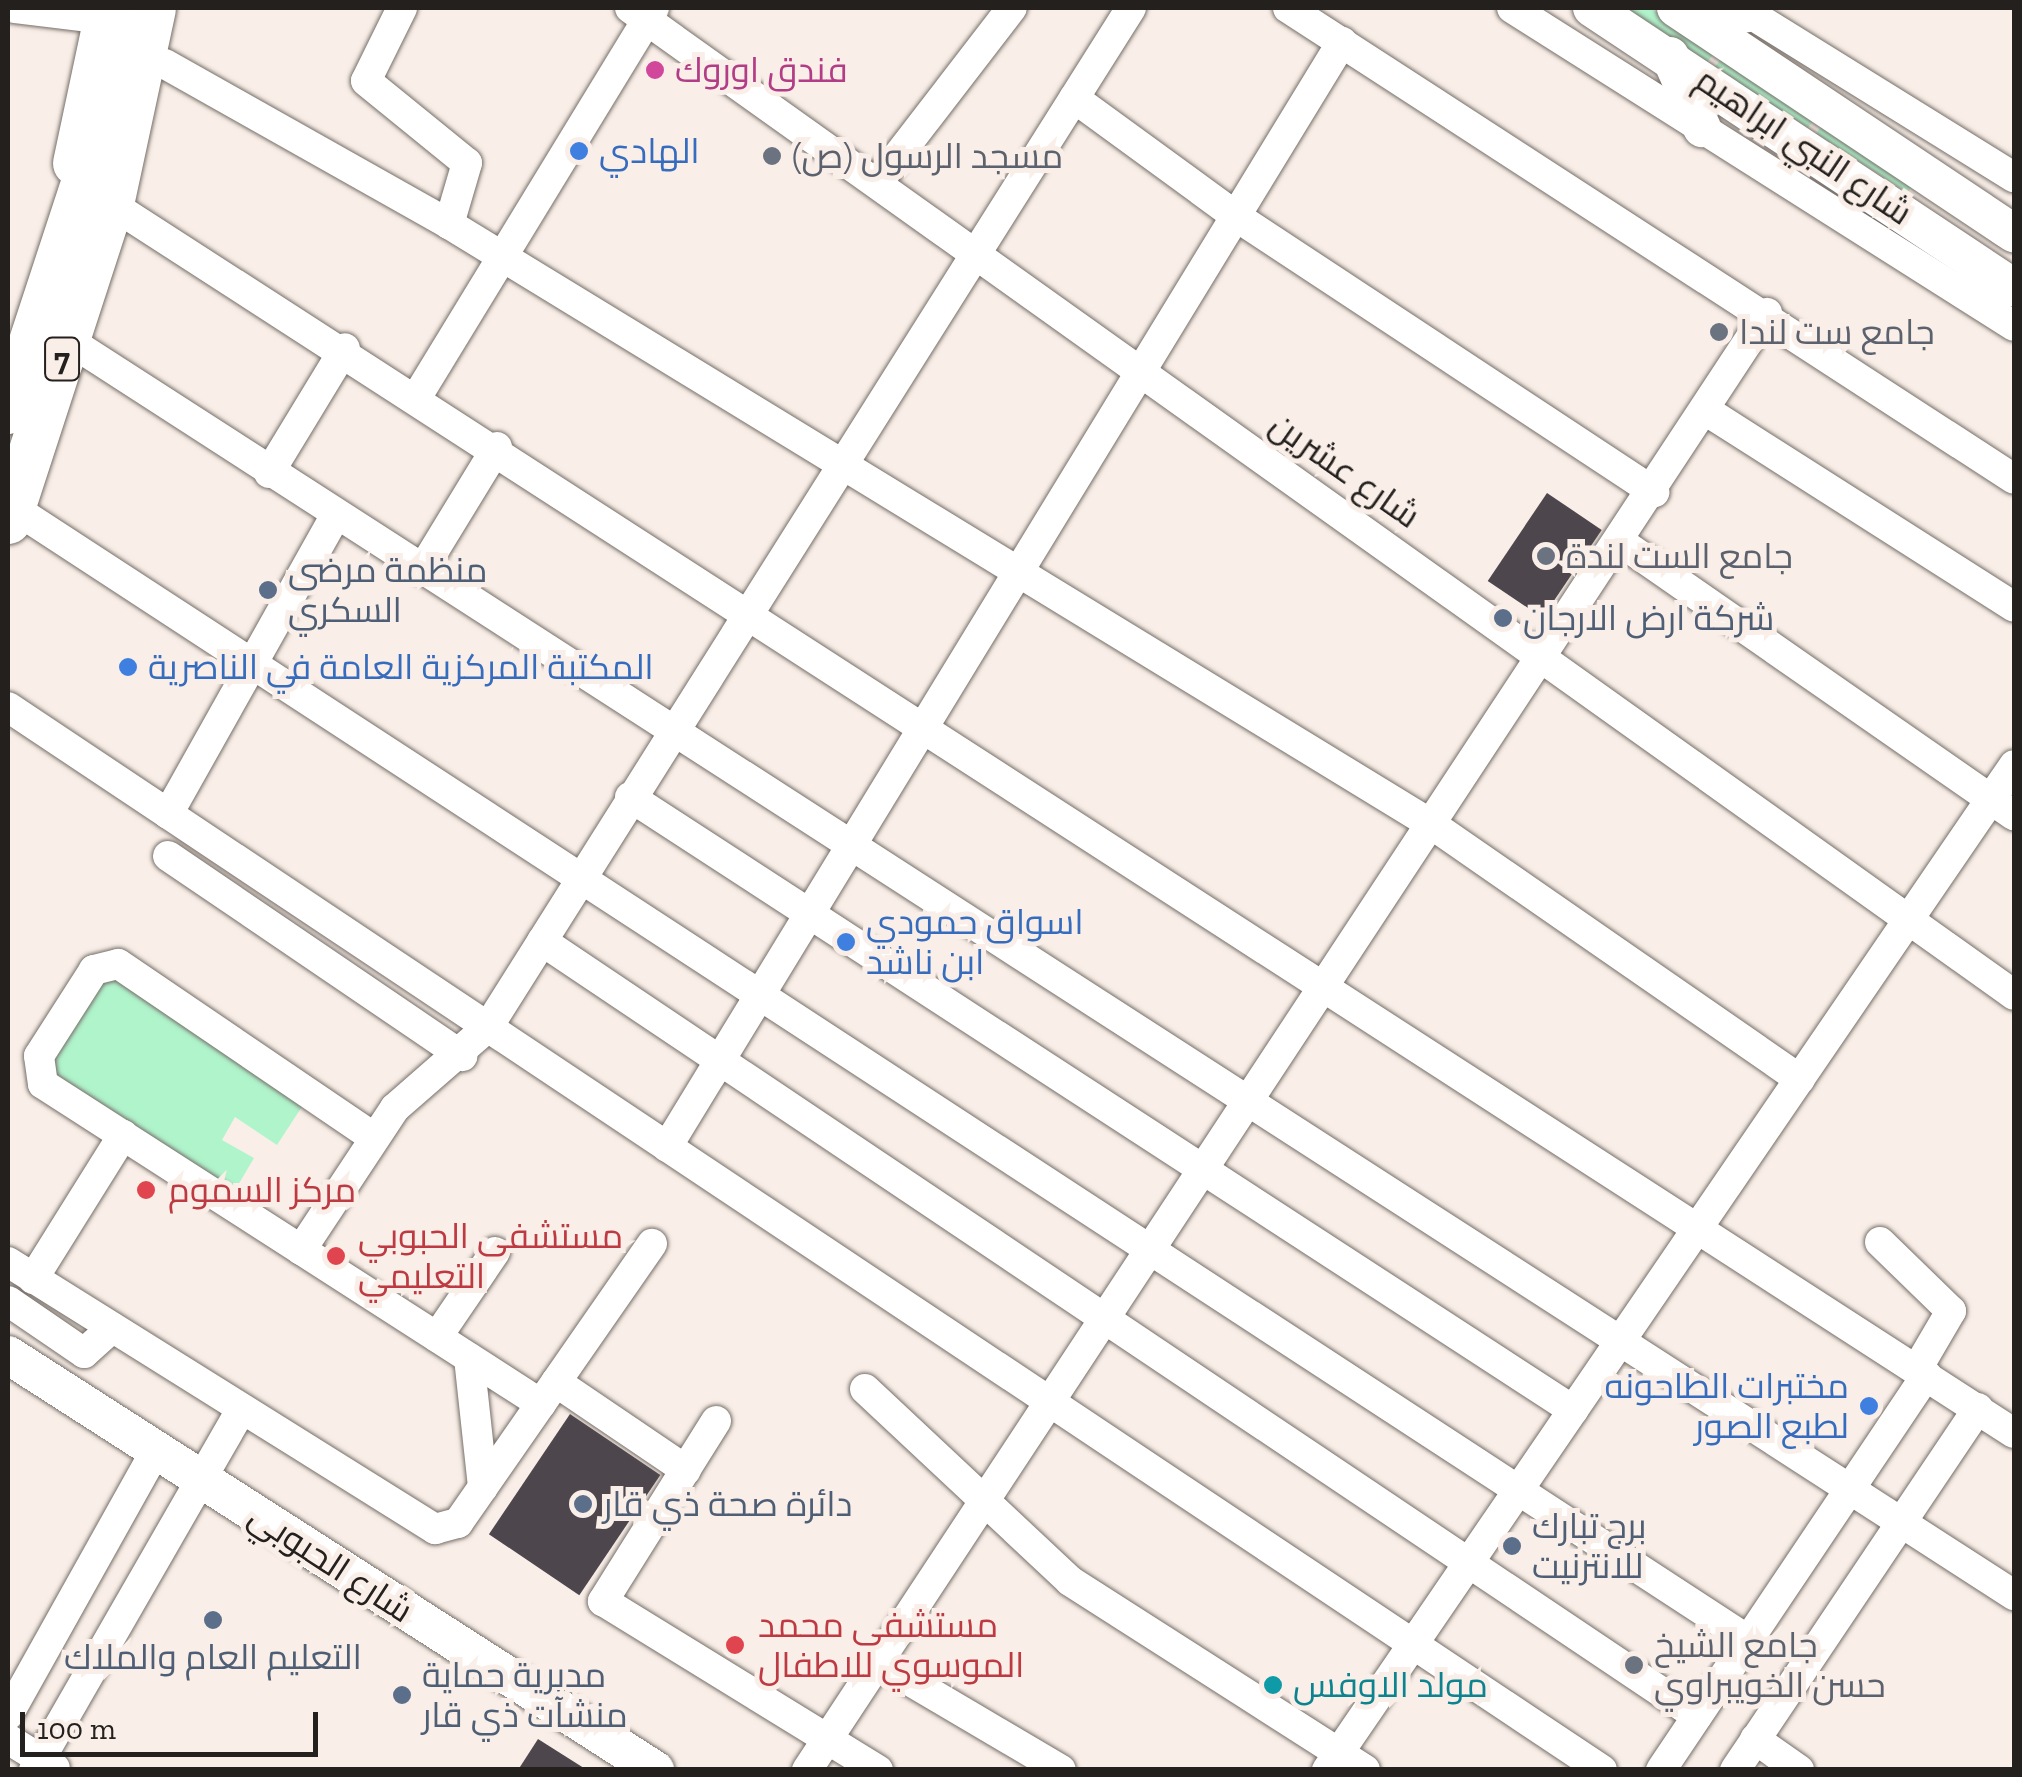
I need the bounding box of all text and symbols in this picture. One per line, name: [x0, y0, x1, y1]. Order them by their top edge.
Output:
place label: فندق اوروك: [675, 49, 848, 91]
street label: شارع النبي ابراهيم: [1688, 58, 1920, 234]
marker: فندق اوروك: [644, 59, 666, 81]
place label: الهادي: [599, 130, 700, 172]
place label: مسجد الرسول (ص): [792, 135, 1063, 177]
marker: الهادي: [568, 140, 590, 162]
marker: مسجد الرسول (ص): [761, 145, 783, 167]
place label: جامع ست لندا: [1739, 311, 1935, 353]
marker: جامع ست لندا: [1708, 321, 1730, 343]
road number: 7: [42, 332, 82, 386]
street label: شارع عشرين: [1262, 403, 1428, 537]
place label: جامع الست لندة: [1566, 535, 1793, 577]
marker: جامع الست لندة: [1535, 545, 1557, 567]
place label: منظمة مرضى السكري: [288, 549, 487, 631]
marker: منظمة مرضى السكري: [257, 579, 279, 601]
place label: شركة ارض الارجان: [1523, 597, 1774, 639]
marker: شركة ارض الارجان: [1492, 607, 1514, 629]
place label: المكتبة المركزية العامة في الناصرية: [148, 646, 654, 688]
marker: المكتبة المركزية العامة في الناصرية: [117, 656, 139, 678]
place label: اسواق حمودي ابن ناشد: [866, 901, 1084, 983]
marker: اسواق حمودي ابن ناشد: [835, 931, 857, 953]
place label: مركز السموم: [168, 1169, 356, 1211]
marker: مركز السموم: [133, 1177, 159, 1203]
place label: مستشفى الحبوبي التعليمي: [358, 1215, 623, 1297]
marker: مستشفى الحبوبي التعليمي: [323, 1243, 349, 1269]
place label: مختبرات الطاحونه لطبع الصور: [1605, 1365, 1849, 1447]
marker: مختبرات الطاحونه لطبع الصور: [1858, 1395, 1880, 1417]
place label: دائرة صحة ذي قار: [603, 1483, 853, 1525]
marker: دائرة صحة ذي قار: [572, 1493, 594, 1515]
street label: شارع الحبوبي: [241, 1495, 421, 1631]
place label: برج تبارك للانترنيت: [1532, 1505, 1647, 1587]
marker: برج تبارك للانترنيت: [1501, 1535, 1523, 1557]
place label: مستشفى محمد الموسوي للاطفال: [758, 1604, 1024, 1686]
marker: التعليم العام والملاك: [202, 1609, 224, 1631]
place label: جامع الشيخ حسن الخويبراوي: [1654, 1624, 1886, 1706]
marker: مستشفى محمد الموسوي للاطفال: [722, 1632, 748, 1658]
place label: التعليم العام والملاك: [64, 1636, 362, 1678]
place label: مديرية حماية منشآت ذي قار: [422, 1654, 628, 1736]
marker: جامع الشيخ حسن الخويبراوي: [1623, 1654, 1645, 1676]
place label: مولد الاوفس: [1293, 1664, 1488, 1706]
marker: مولد الاوفس: [1262, 1674, 1284, 1696]
marker: مديرية حماية منشآت ذي قار: [391, 1684, 413, 1706]
scale bar: [25, 1692, 322, 1754]
text: 100 m: [37, 1711, 116, 1747]

